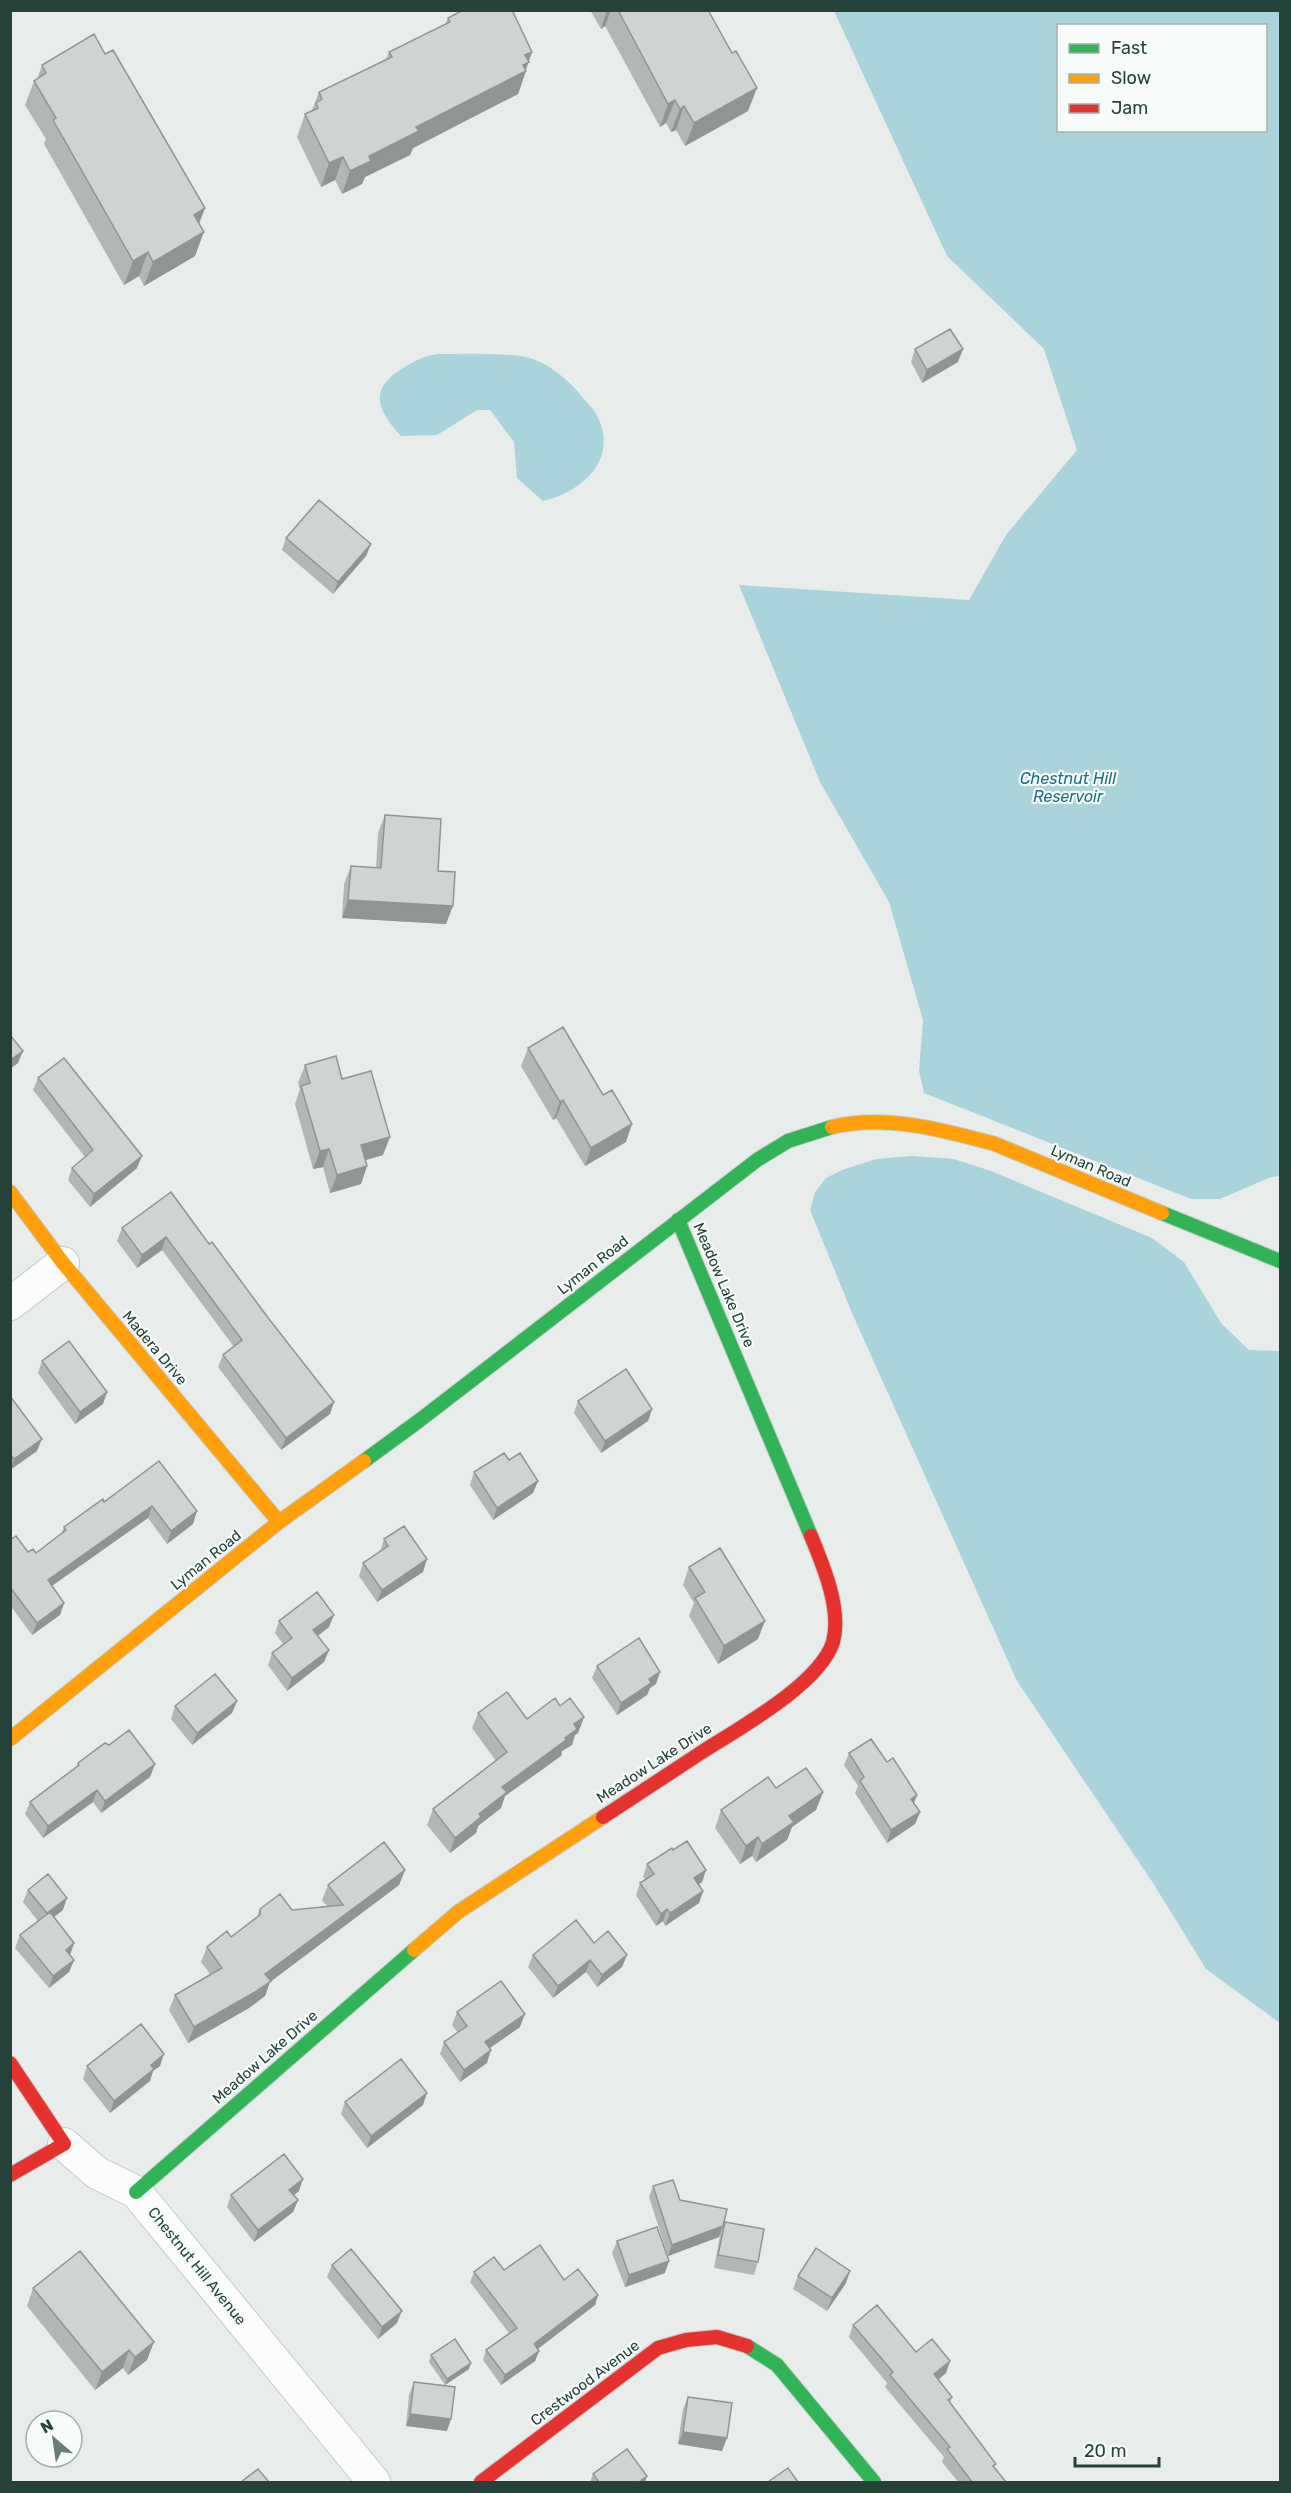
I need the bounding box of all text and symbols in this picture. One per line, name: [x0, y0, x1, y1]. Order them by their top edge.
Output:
legend: [1057, 24, 1267, 132]
text: Fast: [1111, 37, 1147, 59]
text: Slow: [1111, 67, 1151, 89]
text: Jam: [1111, 97, 1148, 119]
water label: Chestnut Hill Reservoir: [1020, 769, 1117, 806]
street label: Lyman Road: [1048, 1141, 1134, 1191]
street label: Meadow Lake Drive: [690, 1220, 758, 1350]
street label: Lyman Road: [554, 1232, 632, 1298]
street label: Madera Drive: [119, 1307, 191, 1389]
street label: Lyman Road: [167, 1526, 245, 1594]
street label: Meadow Lake Drive: [593, 1719, 715, 1807]
street label: Meadow Lake Drive: [209, 2006, 321, 2108]
street label: Chestnut Hill Avenue: [144, 2204, 250, 2328]
street label: Crestwood Avenue: [527, 2336, 643, 2430]
north arrow: [24, 2409, 84, 2469]
text: N: [37, 2415, 57, 2437]
scale bar: [1075, 2430, 1159, 2468]
text: 20 m: [1084, 2440, 1126, 2462]

